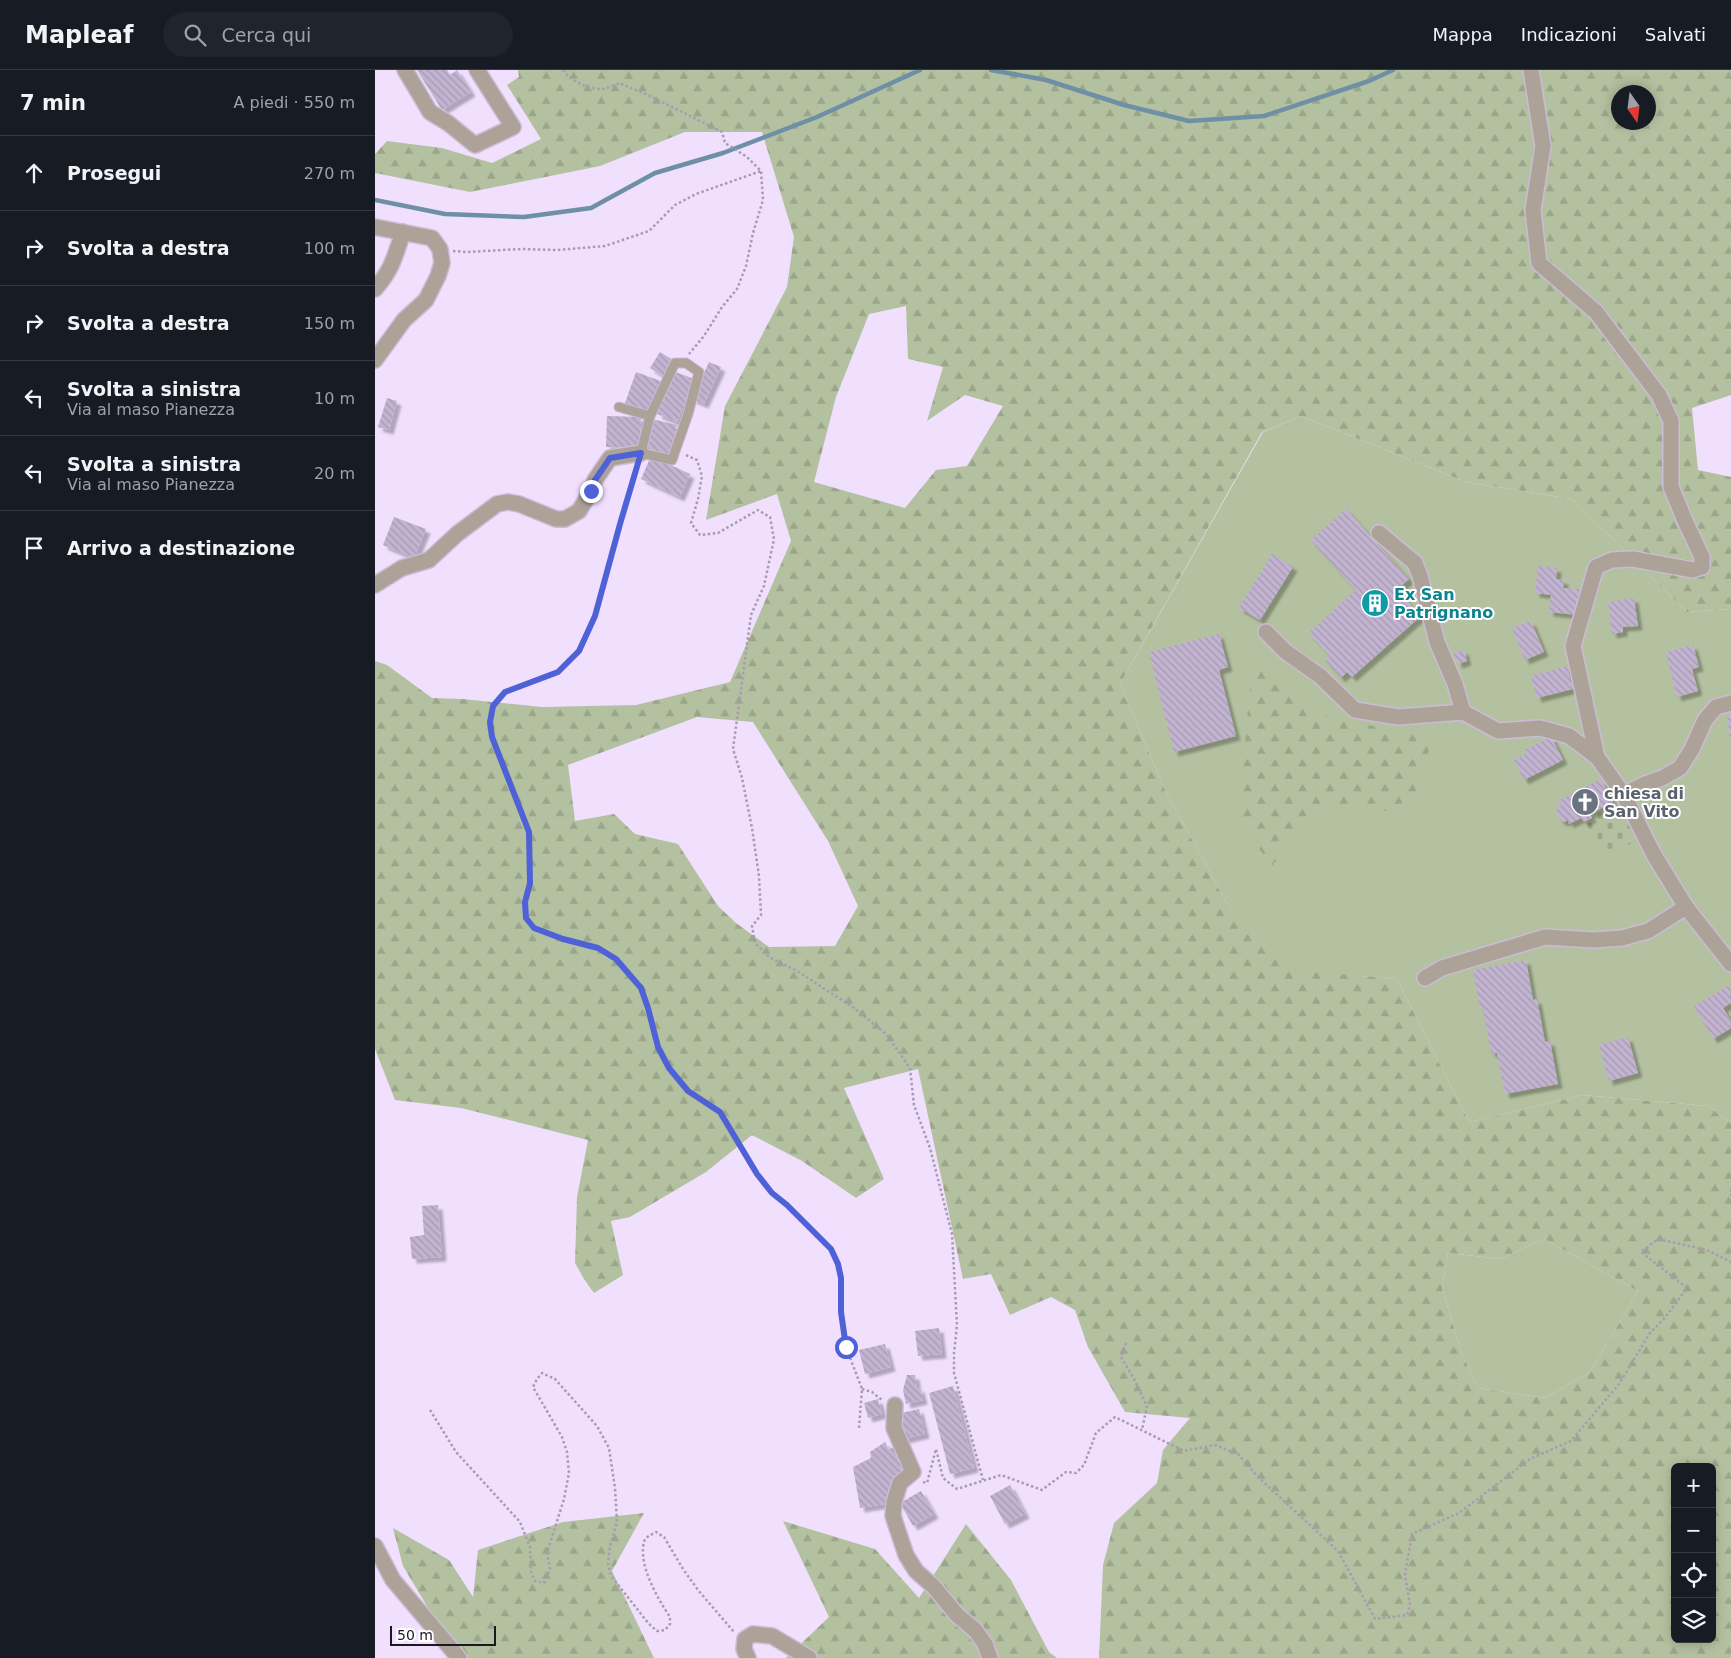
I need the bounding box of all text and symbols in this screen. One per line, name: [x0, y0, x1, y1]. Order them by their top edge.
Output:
search box: [163, 12, 513, 57]
text: Mapleaf: [25, 21, 133, 49]
icon: search: [181, 21, 209, 49]
text: Cerca qui: [221, 24, 311, 46]
text: Mappa: [1432, 24, 1493, 45]
text: Indicazioni: [1521, 24, 1617, 45]
text: Salvati: [1645, 24, 1706, 45]
north arrow: [1611, 85, 1656, 130]
text: 7 min: [20, 91, 86, 115]
text: A piedi · 550 m: [233, 93, 355, 112]
icon: ahead: [20, 159, 48, 187]
text: Prosegui: [67, 162, 161, 184]
text: 270 m: [304, 164, 355, 183]
icon: right: [20, 234, 48, 262]
text: Svolta a destra: [67, 237, 230, 259]
text: 100 m: [304, 239, 355, 258]
icon: right: [20, 309, 48, 337]
text: Svolta a destra: [67, 312, 230, 334]
text: 150 m: [304, 314, 355, 333]
text: Svolta a sinistra: [67, 378, 241, 400]
icon: left: [20, 384, 48, 412]
text: 10 m: [314, 389, 355, 408]
text: Via al maso Pianezza: [67, 400, 235, 419]
text: Svolta a sinistra: [67, 453, 241, 475]
icon: left: [20, 459, 48, 487]
text: 20 m: [314, 464, 355, 483]
text: Via al maso Pianezza: [67, 475, 235, 494]
route end: [580, 480, 603, 503]
icon: arrive: [20, 534, 48, 562]
text: Arrivo a destinazione: [67, 537, 295, 559]
place label: Ex San Patrignano: [1394, 585, 1493, 622]
building icon: Ex San Patrignano: [1360, 588, 1390, 618]
place label: chiesa di San Vito: [1604, 784, 1684, 821]
church icon: chiesa di San Vito: [1570, 787, 1600, 817]
route start: [835, 1336, 858, 1359]
map controls: [1671, 1463, 1716, 1643]
button: +: [1671, 1463, 1716, 1508]
button: −: [1671, 1508, 1716, 1553]
button: locate: [1671, 1553, 1716, 1598]
button: layers: [1671, 1598, 1716, 1643]
scale bar: [390, 1623, 496, 1646]
text: 50 m: [397, 1627, 433, 1643]

